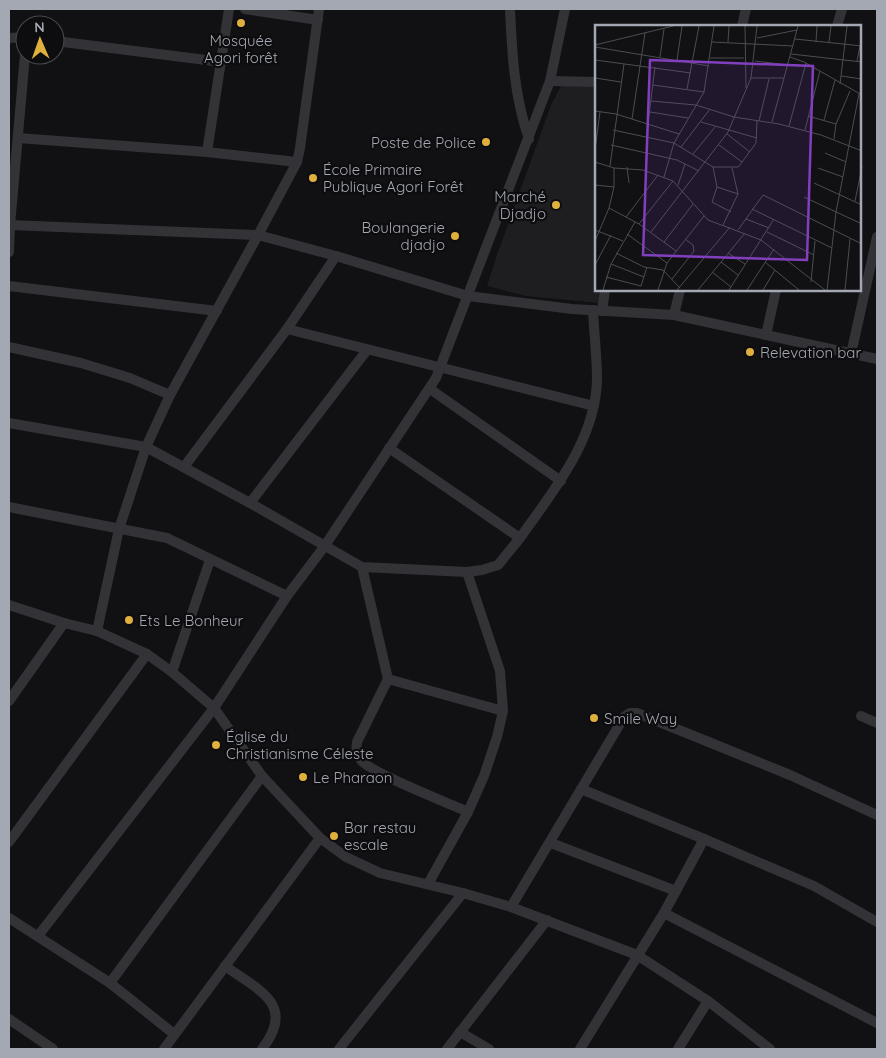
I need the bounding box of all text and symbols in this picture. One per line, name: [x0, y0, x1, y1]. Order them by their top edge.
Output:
north arrow: [15, 15, 65, 65]
marker: Mosquée Agori forêt: [235, 17, 247, 29]
text: N: [34, 18, 45, 36]
inset map: [595, 25, 861, 291]
place label: Mosquée Agori forêt: [204, 31, 278, 67]
place label: Poste de Police: [371, 133, 476, 152]
marker: Poste de Police: [480, 136, 492, 148]
place label: École Primaire Publique Agori Forêt: [323, 160, 464, 196]
marker: École Primaire Publique Agori Forêt: [307, 172, 319, 184]
place label: Marché Djadjo: [494, 187, 546, 223]
marker: Marché Djadjo: [550, 199, 562, 211]
place label: Boulangerie djadjo: [361, 218, 445, 254]
marker: Boulangerie djadjo: [449, 230, 461, 242]
place label: Relevation bar: [760, 343, 861, 362]
marker: Relevation bar: [744, 346, 756, 358]
place label: Ets Le Bonheur: [139, 611, 244, 630]
marker: Ets Le Bonheur: [123, 614, 135, 626]
place label: Smile Way: [604, 709, 677, 728]
marker: Smile Way: [588, 712, 600, 724]
place label: Église du Christianisme Céleste: [226, 727, 373, 763]
marker: Église du Christianisme Céleste: [210, 739, 222, 751]
place label: Le Pharaon: [313, 768, 393, 787]
marker: Le Pharaon: [297, 771, 309, 783]
place label: Bar restau escale: [344, 818, 416, 854]
marker: Bar restau escale: [328, 830, 340, 842]

